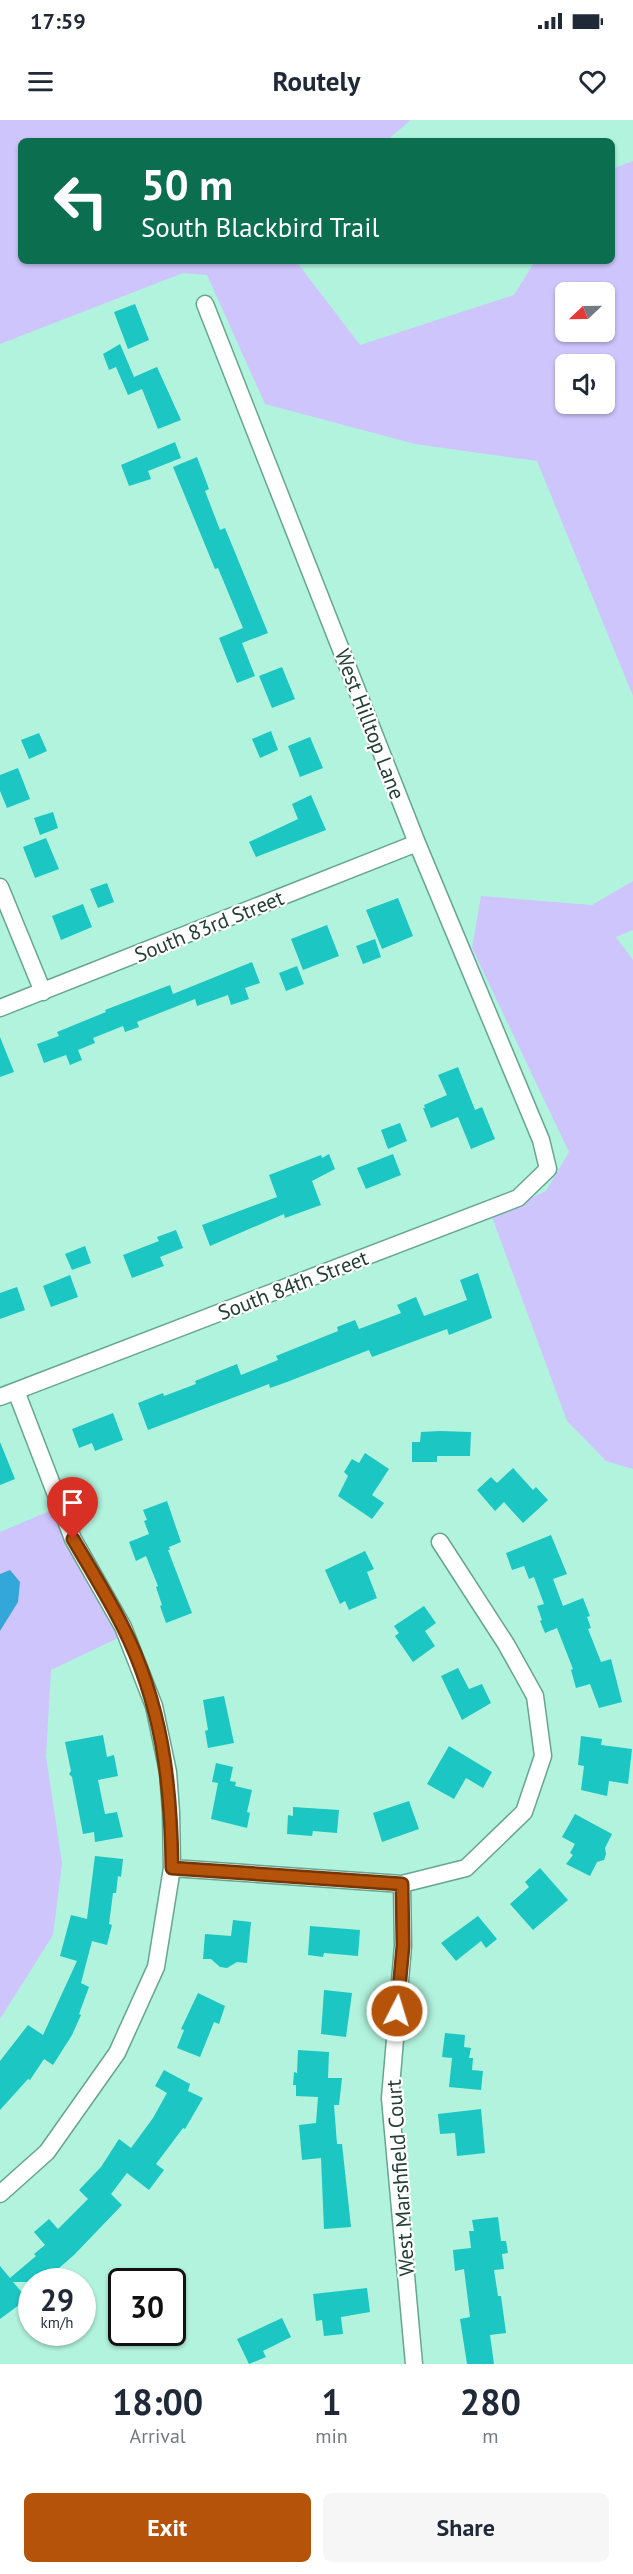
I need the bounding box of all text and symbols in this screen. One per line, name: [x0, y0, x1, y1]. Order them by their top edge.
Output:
text: 17:59: [30, 7, 86, 35]
text: Routely: [273, 64, 360, 98]
icon: menu: [24, 65, 57, 98]
icon: heart: [576, 65, 609, 98]
text: 50 m: [141, 157, 233, 212]
icon: left: [42, 162, 120, 240]
text: South Blackbird Trail: [141, 210, 379, 244]
north arrow: [555, 282, 615, 342]
map controls: [555, 282, 615, 414]
button: sound: [555, 354, 615, 414]
street label: West Hilltop Lane: [329, 645, 411, 803]
street label: South 83rd Street: [130, 884, 288, 968]
street label: South 84th Street: [214, 1244, 372, 1326]
pin: [47, 1477, 98, 1539]
icon: arrive: [56, 1486, 89, 1519]
position arrow: [365, 1979, 429, 2043]
street label: West Marshfield Court: [380, 2079, 420, 2277]
speed limit sign: 30: [108, 2268, 186, 2346]
text: 29: [40, 2280, 74, 2319]
text: km/h: [41, 2313, 73, 2332]
text: 18:00: [112, 2378, 203, 2425]
text: 1: [321, 2378, 342, 2425]
text: 280: [460, 2378, 521, 2425]
text: Arrival: [130, 2423, 186, 2449]
text: min: [315, 2423, 348, 2449]
text: m: [482, 2423, 499, 2449]
button: Exit: [24, 2493, 311, 2562]
button: Share: [323, 2493, 609, 2562]

